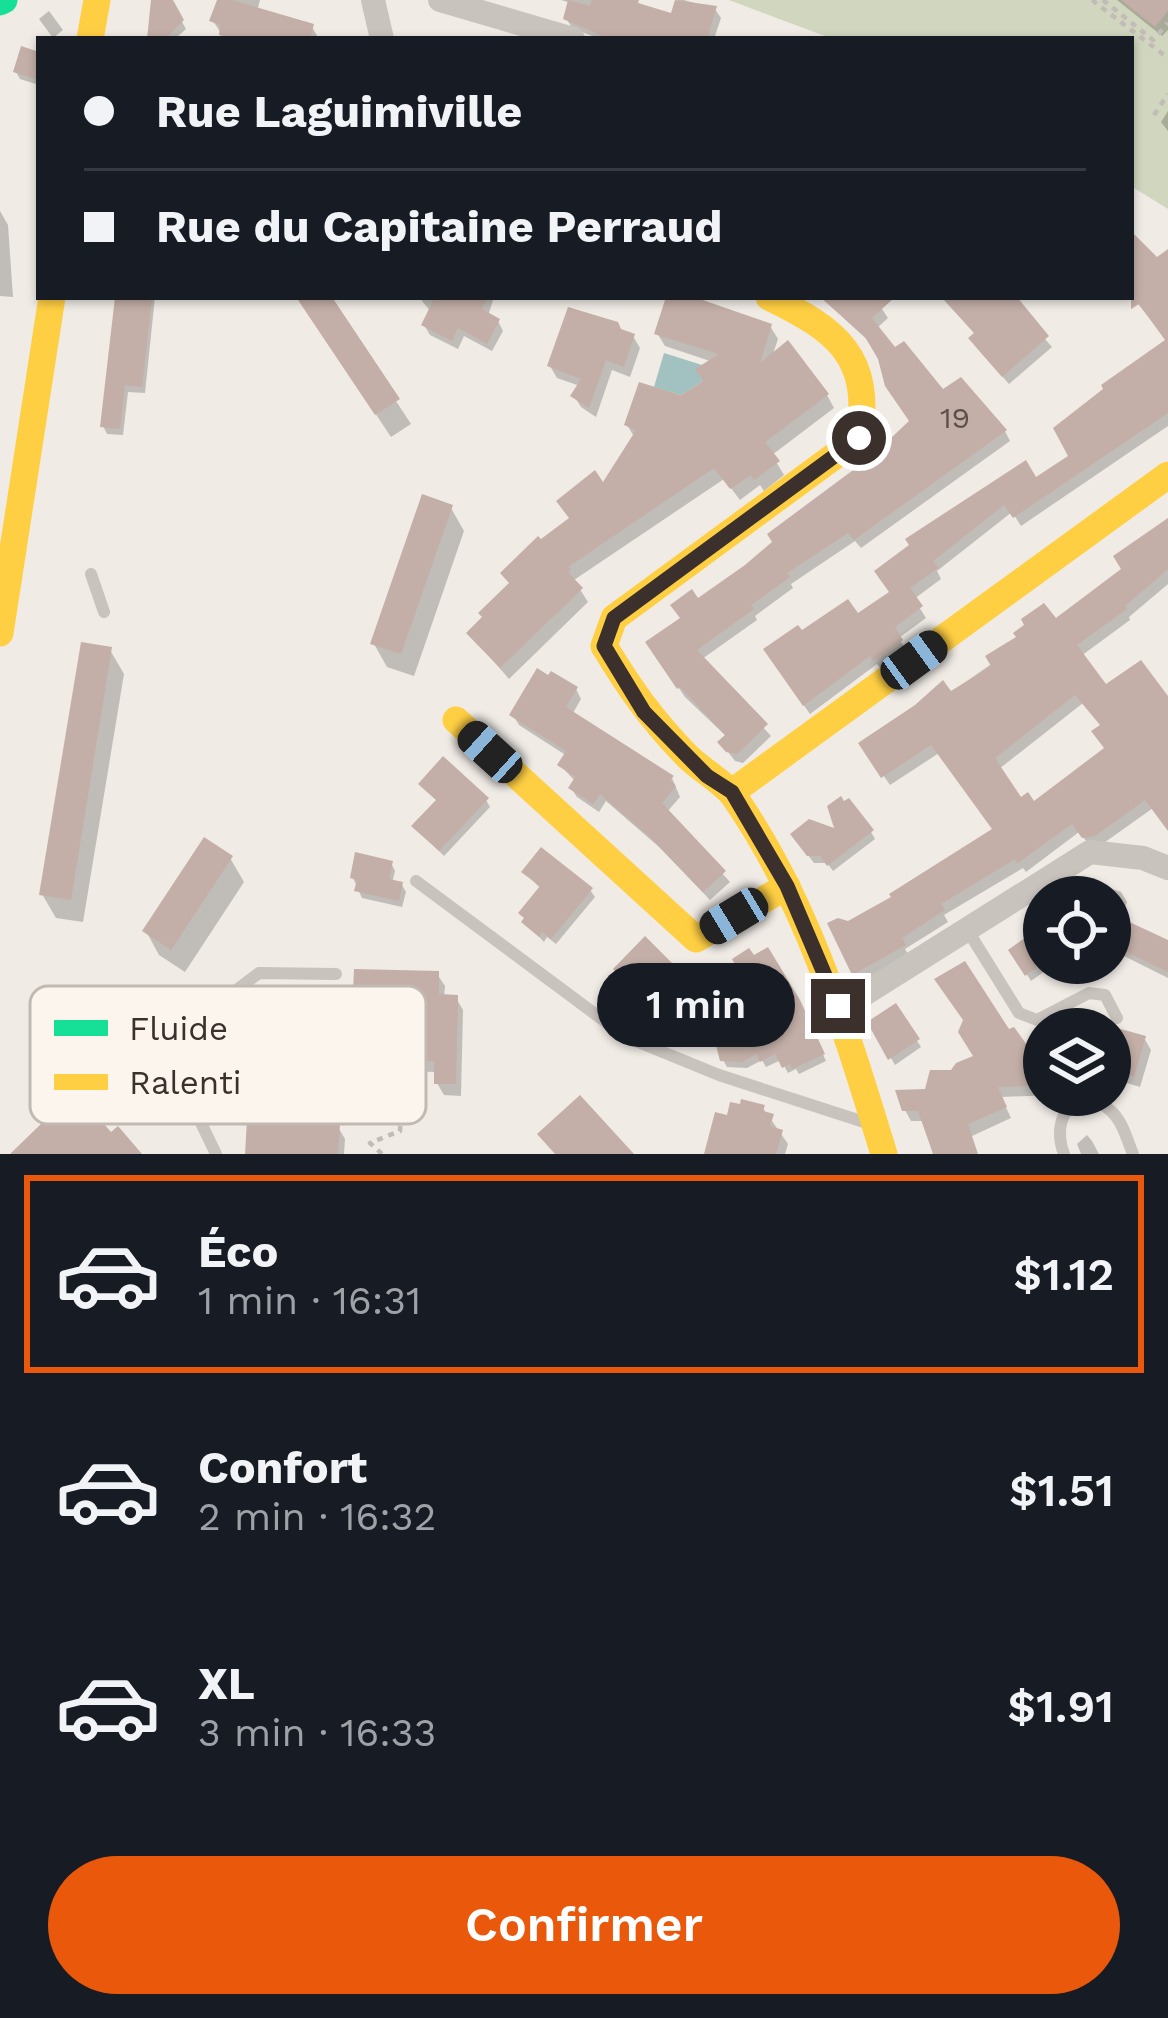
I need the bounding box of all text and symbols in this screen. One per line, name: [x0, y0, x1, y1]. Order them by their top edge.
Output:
text: Rue Laguimiville: [156, 85, 522, 138]
text: Rue du Capitaine Perraud: [156, 200, 723, 253]
house number: 19: [940, 400, 970, 435]
route start: [832, 411, 886, 465]
car: [874, 624, 954, 696]
car: [451, 715, 529, 789]
map controls: [1023, 876, 1131, 1116]
button: locate: [1023, 876, 1131, 984]
car: [694, 882, 774, 950]
callout: 1 min: [598, 964, 796, 1048]
route end: [811, 979, 865, 1033]
text: 1 min: [646, 982, 746, 1027]
legend: [30, 986, 426, 1124]
button: layers: [1023, 1008, 1131, 1116]
text: Fluide: [129, 1009, 228, 1048]
text: Ralenti: [129, 1063, 242, 1102]
icon: car: [54, 1220, 162, 1328]
text: Éco: [198, 1225, 279, 1278]
text: $1.12: [1014, 1248, 1114, 1301]
text: 1 min · 16:31: [198, 1278, 421, 1323]
icon: car: [54, 1436, 162, 1544]
text: Confort: [198, 1441, 367, 1494]
text: $1.51: [1009, 1464, 1114, 1517]
text: 2 min · 16:32: [198, 1494, 436, 1539]
icon: car: [54, 1652, 162, 1760]
text: XL: [198, 1657, 255, 1710]
text: $1.91: [1008, 1680, 1114, 1733]
text: 3 min · 16:33: [198, 1710, 436, 1755]
button: Confirmer: [48, 1856, 1120, 1994]

